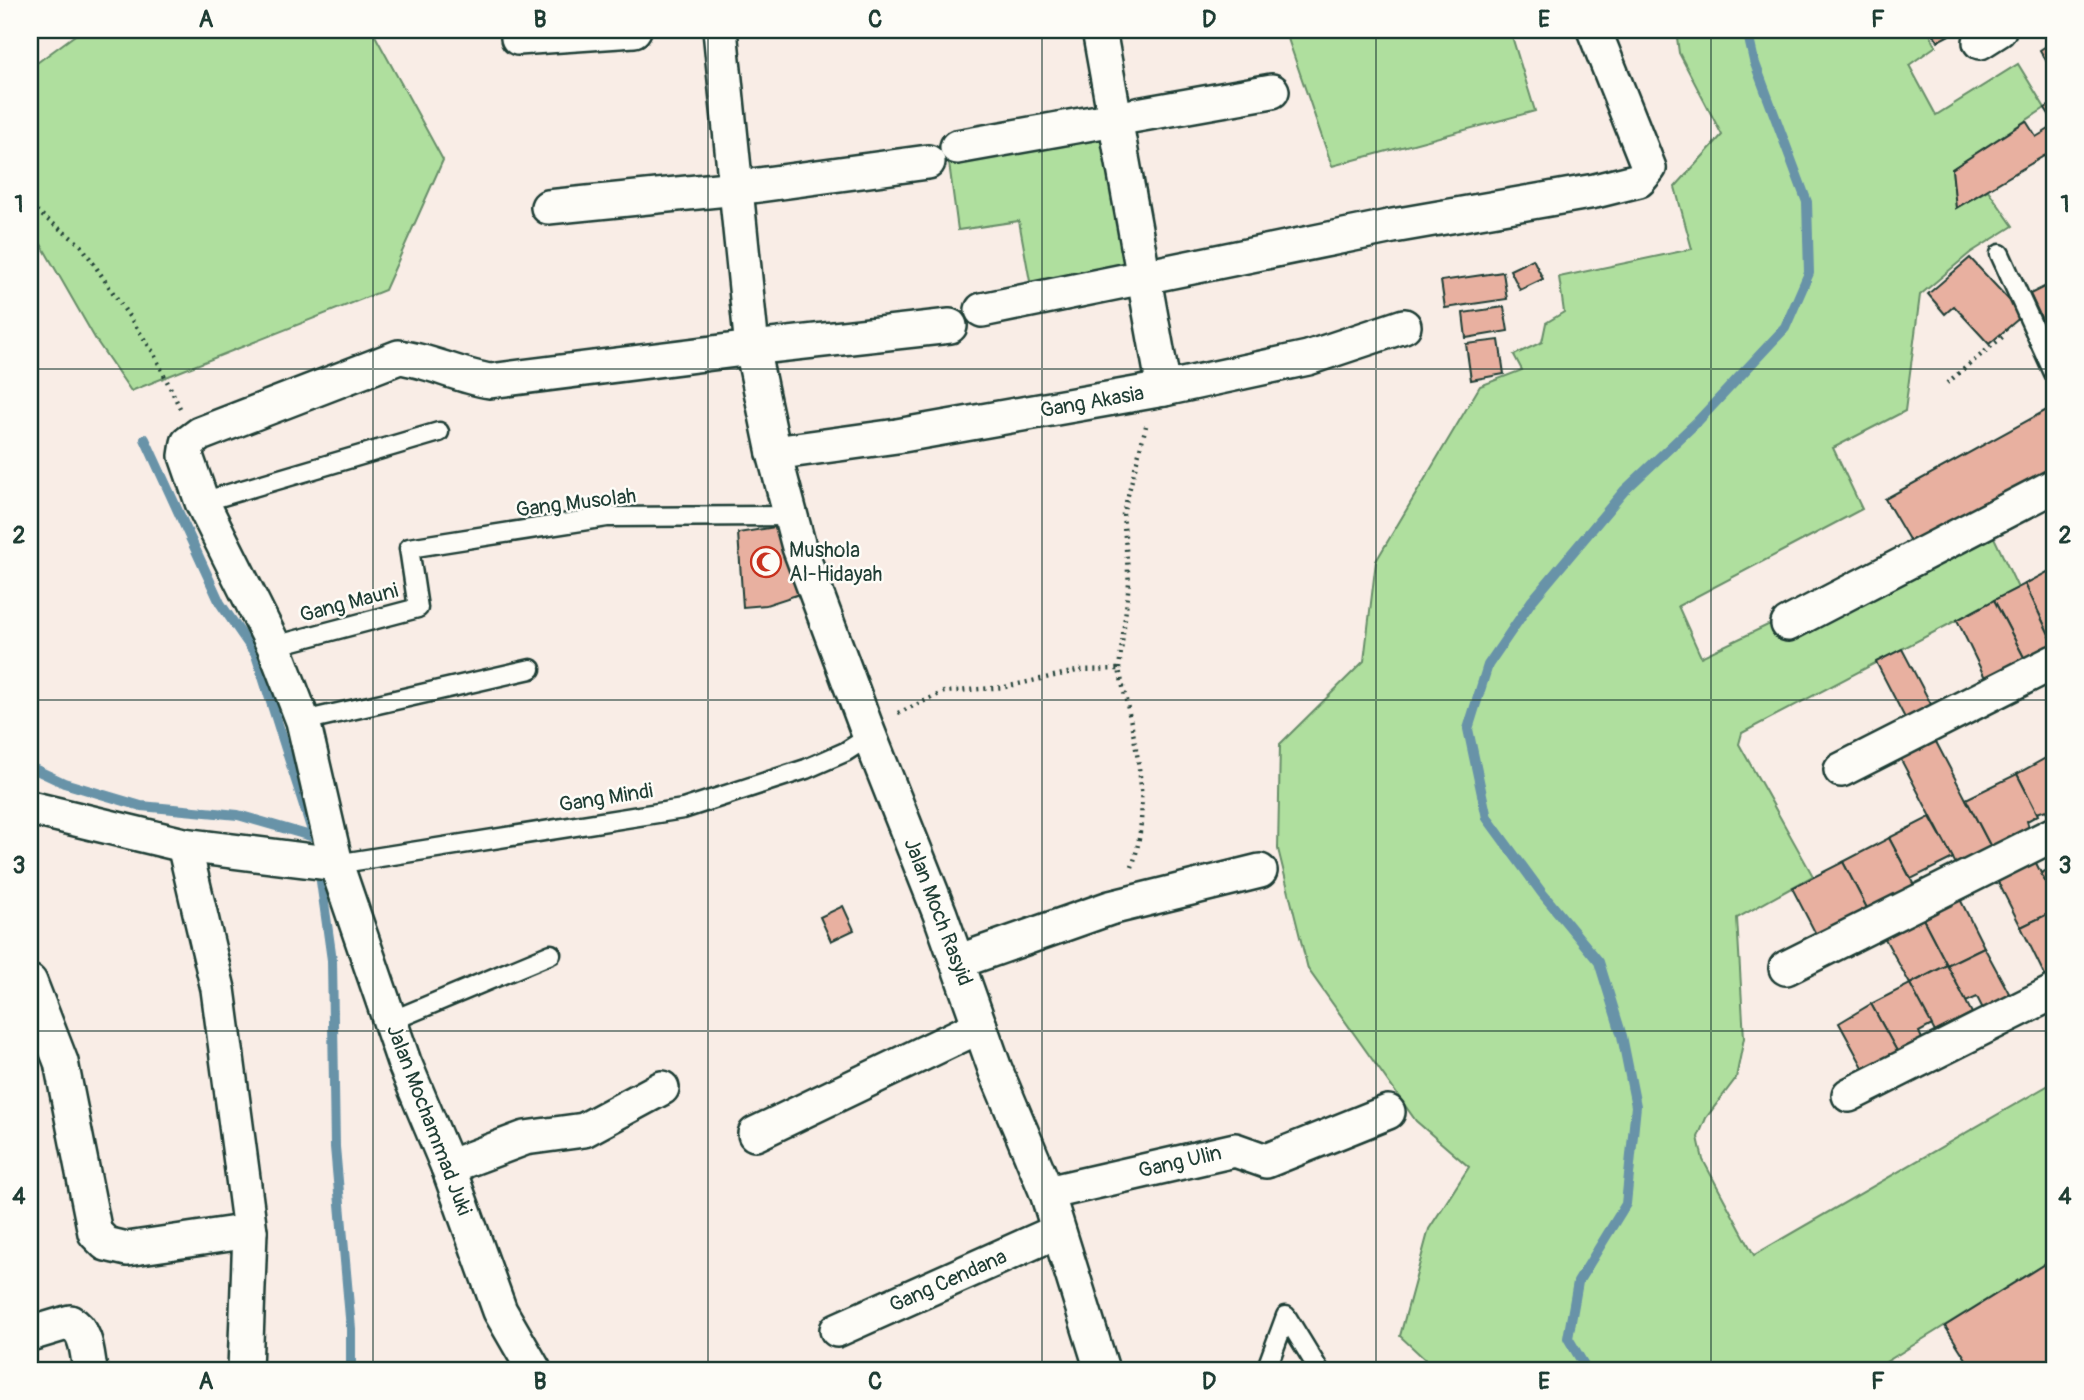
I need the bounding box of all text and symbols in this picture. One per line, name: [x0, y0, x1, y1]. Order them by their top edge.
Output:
text: A: [199, 5, 214, 34]
text: B: [533, 5, 547, 34]
text: C: [868, 5, 882, 34]
text: D: [1202, 5, 1216, 34]
text: E: [1538, 5, 1550, 34]
text: F: [1871, 5, 1885, 34]
text: 1: [15, 190, 24, 219]
text: 1: [2061, 190, 2070, 219]
street label: Gang Akasia: [1038, 380, 1146, 424]
street label: Gang Musolah: [514, 482, 638, 524]
text: 2: [13, 521, 26, 550]
text: 2: [2059, 521, 2072, 550]
place label: Mushola Al-Hidayah: [789, 537, 882, 588]
mosque icon: Mushola Al-Hidayah: [749, 545, 783, 579]
street label: Gang Mauni: [297, 577, 401, 629]
street label: Gang Mindi: [557, 777, 655, 819]
street label: Jalan Moch Rasyid: [897, 834, 979, 990]
text: 3: [13, 851, 25, 880]
text: 3: [2059, 851, 2071, 880]
street label: Jalan Mochammad Juki: [380, 1021, 478, 1219]
street label: Gang Ulin: [1136, 1139, 1224, 1185]
text: 4: [12, 1182, 26, 1211]
text: 4: [2058, 1182, 2072, 1211]
street label: Gang Cendana: [885, 1243, 1011, 1319]
text: A: [199, 1367, 214, 1396]
text: B: [533, 1367, 547, 1396]
text: C: [868, 1367, 882, 1396]
text: D: [1202, 1367, 1216, 1396]
text: E: [1538, 1367, 1550, 1396]
text: F: [1871, 1367, 1885, 1396]

